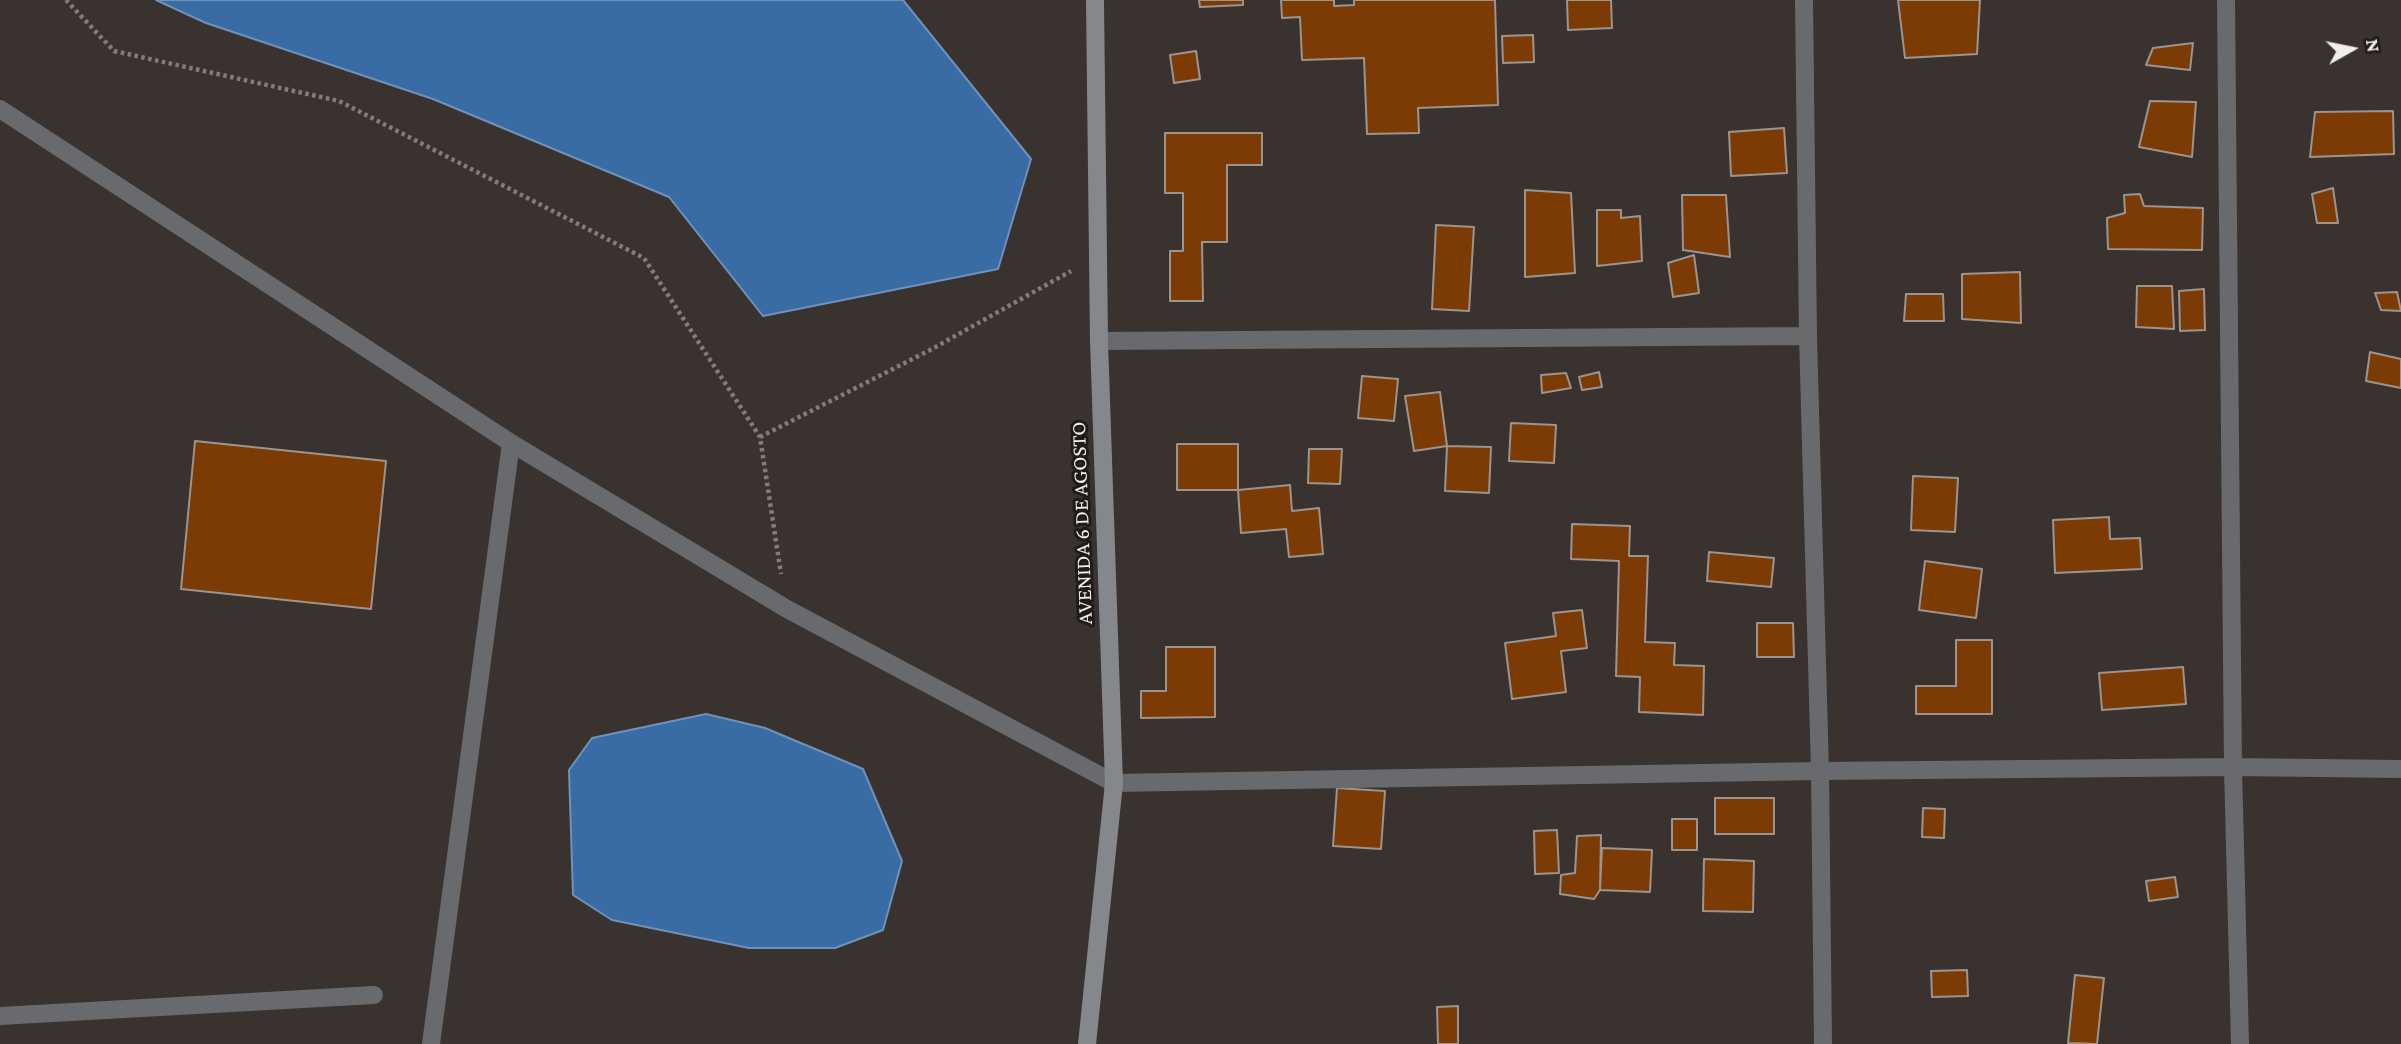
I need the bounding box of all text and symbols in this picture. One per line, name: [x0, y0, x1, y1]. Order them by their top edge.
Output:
north arrow: [2317, 14, 2387, 84]
text: N: [2362, 38, 2385, 54]
street label: AVENIDA 6 DE AGOSTO: [1066, 421, 1098, 625]

